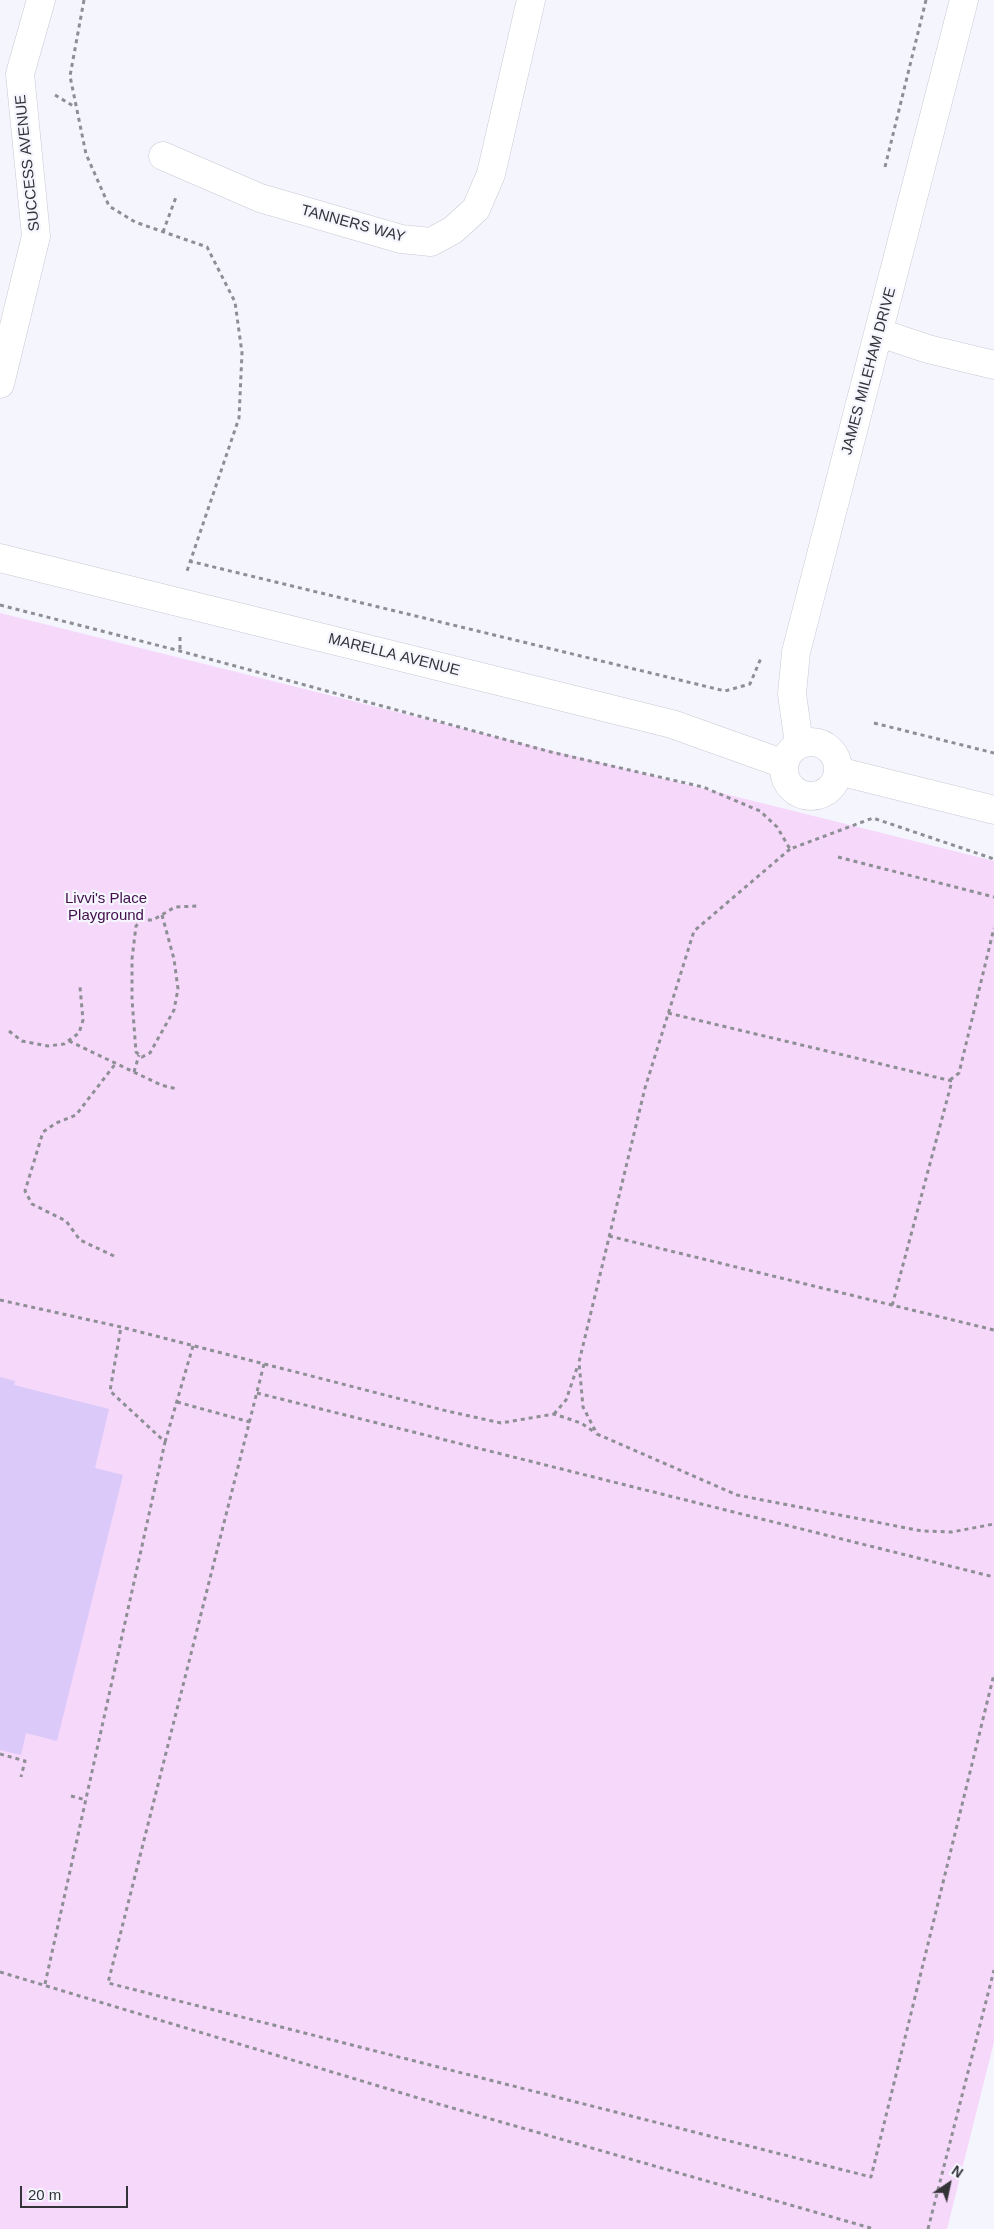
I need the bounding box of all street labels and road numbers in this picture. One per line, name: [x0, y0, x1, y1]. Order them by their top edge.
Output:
street label: SUCCESS AVENUE: [12, 94, 44, 232]
street label: TANNERS WAY: [299, 201, 407, 247]
street label: JAMES MILEHAM DRIVE: [838, 285, 900, 457]
street label: MARELLA AVENUE: [326, 630, 462, 680]

